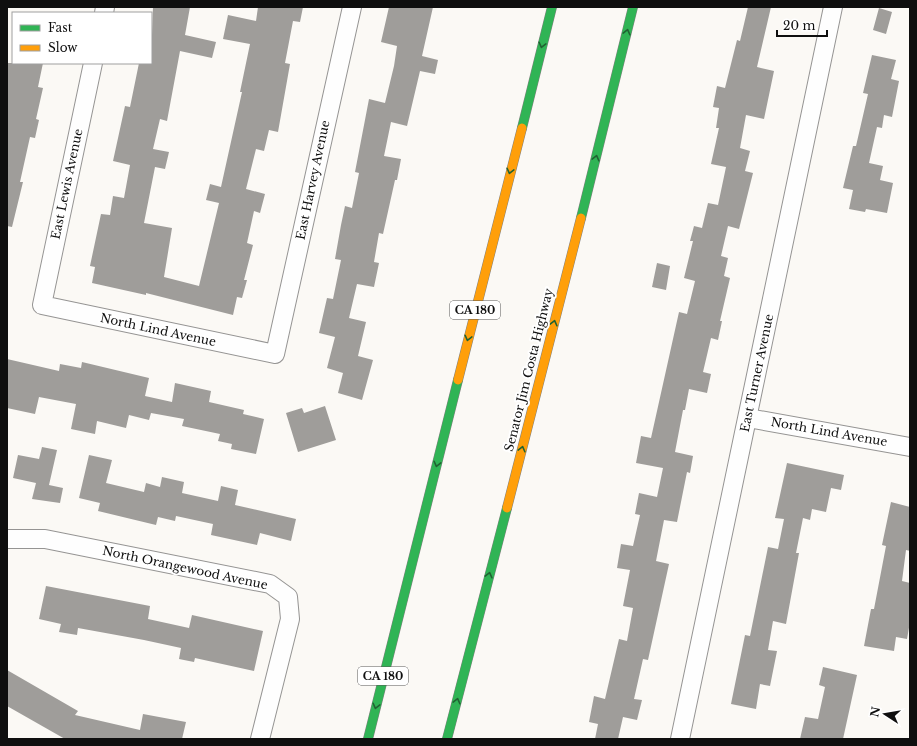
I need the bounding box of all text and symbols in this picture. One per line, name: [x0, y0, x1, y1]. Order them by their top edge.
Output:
legend: [12, 12, 152, 64]
scale bar: [777, 12, 827, 38]
text: 20 m: [783, 18, 815, 33]
text: Fast: [48, 20, 73, 35]
one-way arrow: [622, 29, 631, 36]
text: Slow: [48, 40, 78, 55]
one-way arrow: [538, 41, 547, 48]
street label: East Harvey Avenue: [292, 119, 333, 241]
street label: East Lewis Avenue: [47, 127, 86, 241]
one-way arrow: [591, 155, 600, 162]
one-way arrow: [507, 168, 515, 174]
street label: Senator Jim Costa Highway: [501, 286, 556, 453]
road number: CA 180: [450, 301, 500, 319]
street label: North Lind Avenue: [99, 310, 218, 349]
street label: East Turner Avenue: [737, 312, 776, 433]
one-way arrow: [549, 320, 558, 327]
one-way arrow: [465, 334, 473, 341]
street label: North Lind Avenue: [770, 414, 889, 449]
one-way arrow: [517, 446, 525, 453]
one-way arrow: [433, 461, 441, 467]
street label: North Orangewood Avenue: [101, 543, 269, 592]
one-way arrow: [484, 572, 493, 579]
road number: CA 180: [358, 667, 408, 685]
north arrow: [865, 694, 905, 734]
one-way arrow: [452, 698, 461, 705]
one-way arrow: [372, 702, 381, 709]
text: N: [867, 705, 883, 718]

